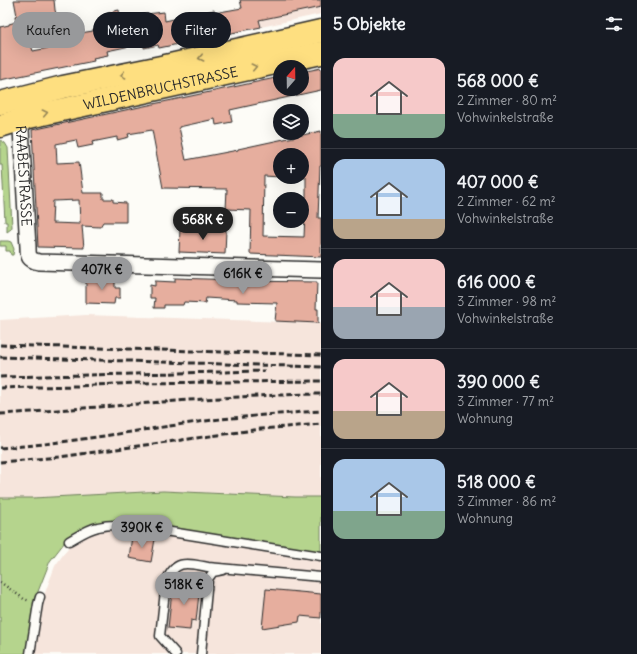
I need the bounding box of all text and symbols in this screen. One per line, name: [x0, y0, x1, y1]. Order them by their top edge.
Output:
chip: Kaufen: [12, 12, 85, 48]
chip: Mieten: [93, 12, 163, 48]
chip: Filter: [171, 12, 231, 48]
text: 5 Objekte: [333, 13, 406, 35]
icon: filters: [603, 13, 625, 35]
one-way arrow: [198, 53, 204, 61]
north arrow: [273, 60, 309, 96]
map controls: [273, 60, 309, 228]
street label: WILDENBRUCHSTRASSE: [81, 62, 240, 114]
one-way arrow: [251, 64, 257, 72]
one-way arrow: [120, 70, 126, 78]
text: 568 000 €: [457, 70, 539, 92]
icon: home: [365, 74, 413, 122]
text: 2 Zimmer · 80 m²: [457, 92, 557, 109]
button: layers: [273, 104, 309, 140]
text: Vohwinkelstraße: [457, 109, 553, 126]
one-way arrow: [42, 110, 48, 118]
street label: RAABESTRASSE: [12, 125, 36, 227]
button: +: [273, 148, 309, 184]
text: 407 000 €: [457, 171, 539, 193]
icon: home: [365, 175, 413, 223]
button: −: [273, 192, 309, 228]
text: 2 Zimmer · 62 m²: [457, 193, 556, 210]
pin: 568K €: [170, 207, 236, 241]
text: Vohwinkelstraße: [457, 210, 553, 227]
text: 568K €: [182, 211, 224, 228]
pin: 407K €: [69, 257, 135, 291]
text: 407K €: [81, 261, 123, 278]
pin: 616K €: [210, 261, 276, 295]
text: 616K €: [223, 265, 263, 282]
text: 616 000 €: [457, 271, 536, 293]
icon: home: [365, 275, 413, 323]
text: 3 Zimmer · 98 m²: [457, 293, 556, 310]
text: Vohwinkelstraße: [457, 310, 553, 327]
text: 390 000 €: [457, 371, 540, 393]
icon: home: [365, 375, 413, 423]
text: 3 Zimmer · 77 m²: [457, 393, 554, 410]
text: Wohnung: [457, 410, 513, 427]
text: 518 000 €: [457, 471, 536, 493]
icon: home: [365, 475, 413, 523]
text: 3 Zimmer · 86 m²: [457, 493, 556, 510]
text: Wohnung: [457, 510, 513, 527]
pin: 390K €: [109, 515, 175, 549]
text: 390K €: [121, 519, 163, 536]
pin: 518K €: [151, 572, 217, 606]
text: 518K €: [164, 576, 204, 593]

